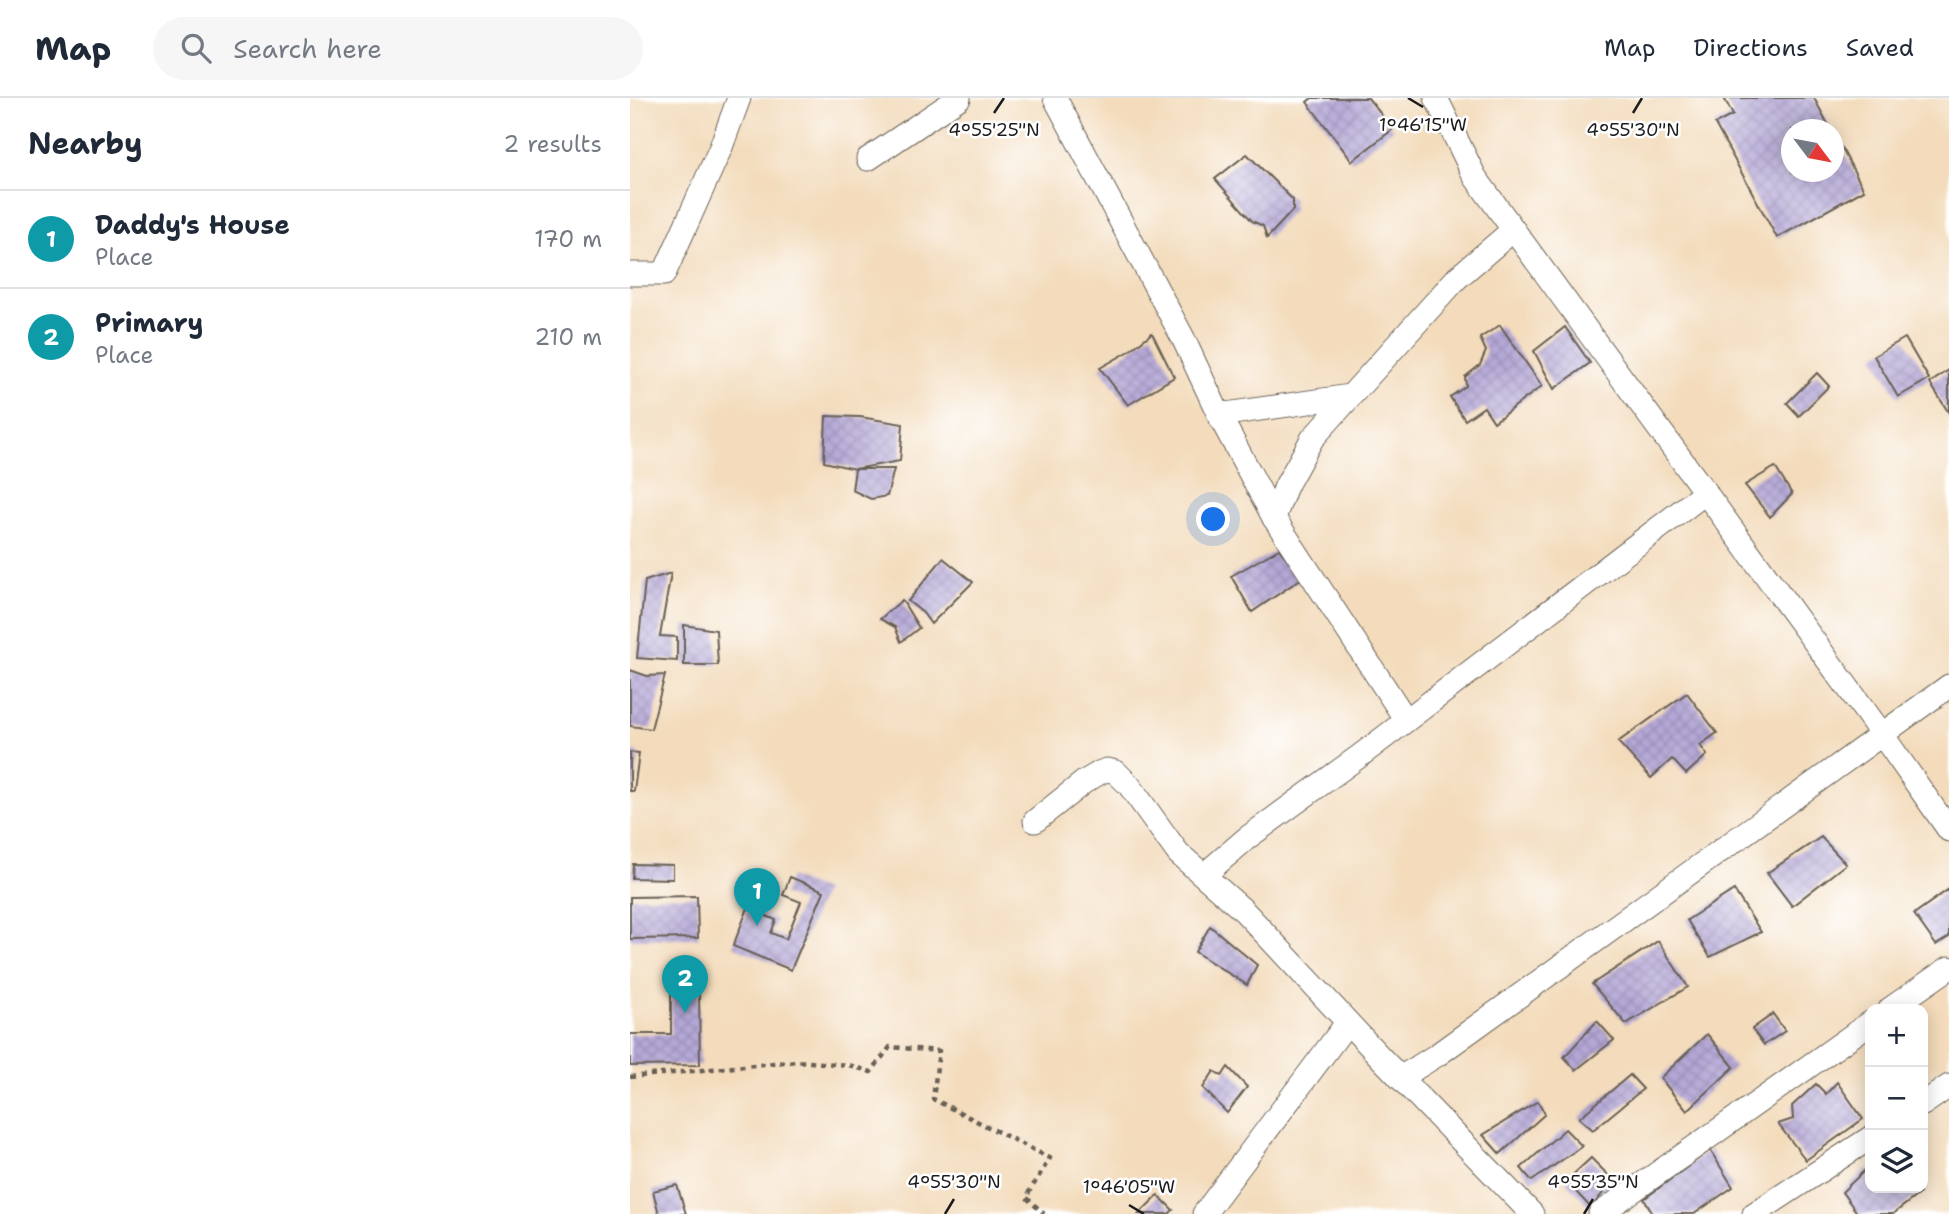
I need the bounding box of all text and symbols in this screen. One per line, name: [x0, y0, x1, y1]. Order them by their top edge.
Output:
search box: [153, 17, 643, 80]
text: Map: [35, 26, 111, 71]
icon: search: [177, 29, 215, 67]
text: Search here: [233, 31, 382, 66]
text: Map: [1604, 32, 1655, 64]
text: Directions: [1693, 32, 1808, 64]
text: Saved: [1846, 32, 1914, 64]
text: 1°46'15"W: [1379, 113, 1467, 137]
text: 4°55'25"N: [948, 118, 1040, 142]
text: 4°55'30"N: [1586, 118, 1680, 142]
north arrow: [1781, 119, 1844, 182]
text: Nearby: [28, 123, 143, 164]
text: 2 results: [503, 129, 602, 159]
text: Daddy's House: [95, 207, 290, 242]
text: 1: [46, 224, 56, 254]
text: 170 m: [534, 224, 602, 254]
text: Place: [95, 242, 154, 272]
text: Primary: [95, 305, 203, 340]
text: 2: [43, 322, 59, 352]
text: 210 m: [534, 322, 602, 352]
text: Place: [95, 340, 154, 370]
your location: [1196, 502, 1230, 536]
pin: 1: [734, 868, 780, 926]
pin: 2: [662, 955, 708, 1013]
map controls: [1865, 1004, 1928, 1193]
button: +: [1865, 1004, 1928, 1067]
button: −: [1865, 1067, 1928, 1130]
button: layers: [1865, 1130, 1928, 1193]
text: 4°55'30"N: [907, 1170, 1001, 1194]
text: 4°55'35"N: [1547, 1170, 1639, 1194]
text: 1°46'05"W: [1083, 1175, 1175, 1199]

